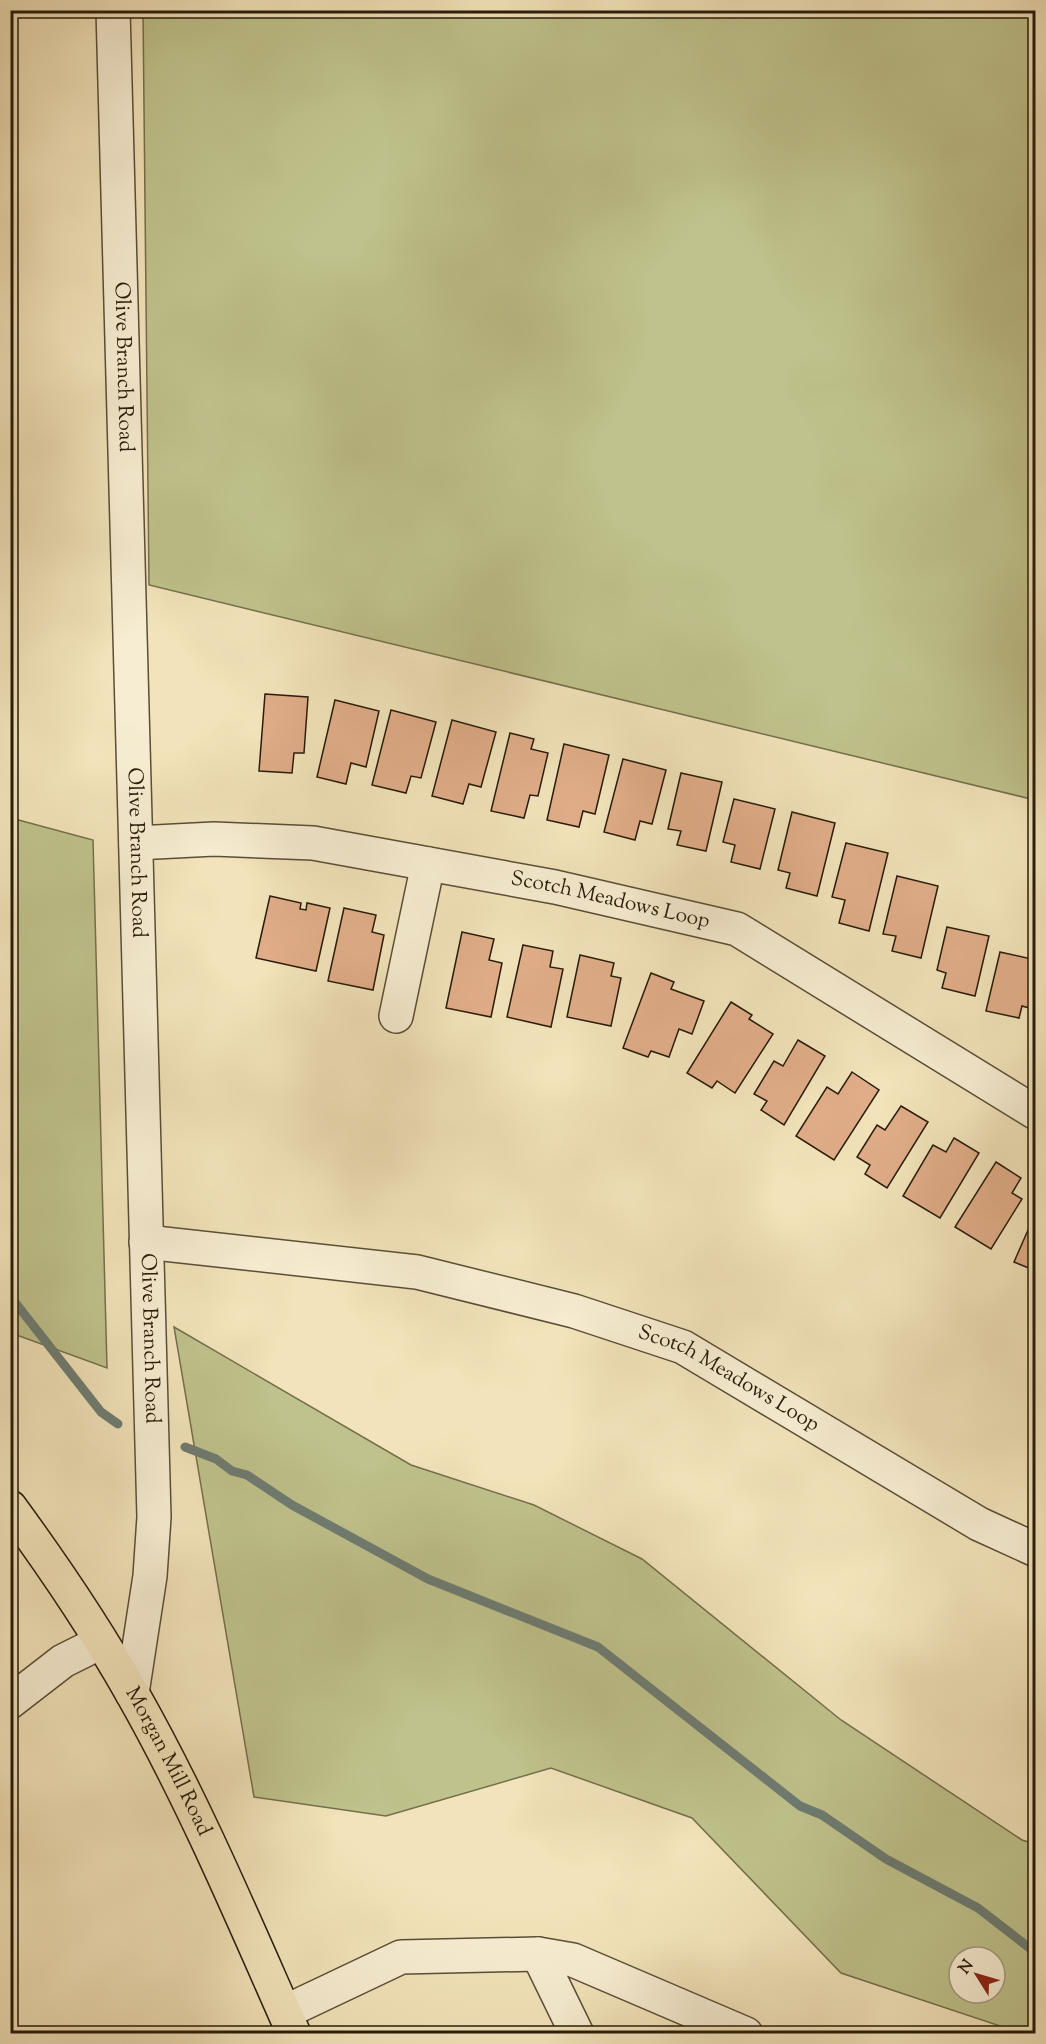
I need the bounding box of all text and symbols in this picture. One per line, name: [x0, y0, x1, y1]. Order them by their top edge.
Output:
street label: Olive Branch Road: [105, 281, 140, 453]
street label: Olive Branch Road: [119, 767, 153, 939]
street label: Scotch Meadows Loop: [508, 864, 713, 937]
street label: Olive Branch Road: [132, 1253, 166, 1424]
street label: Scotch Meadows Loop: [634, 1318, 825, 1440]
street label: Morgan Mill Road: [117, 1682, 218, 1841]
north arrow: [947, 1945, 1007, 2005]
text: N: [954, 1955, 980, 1980]

